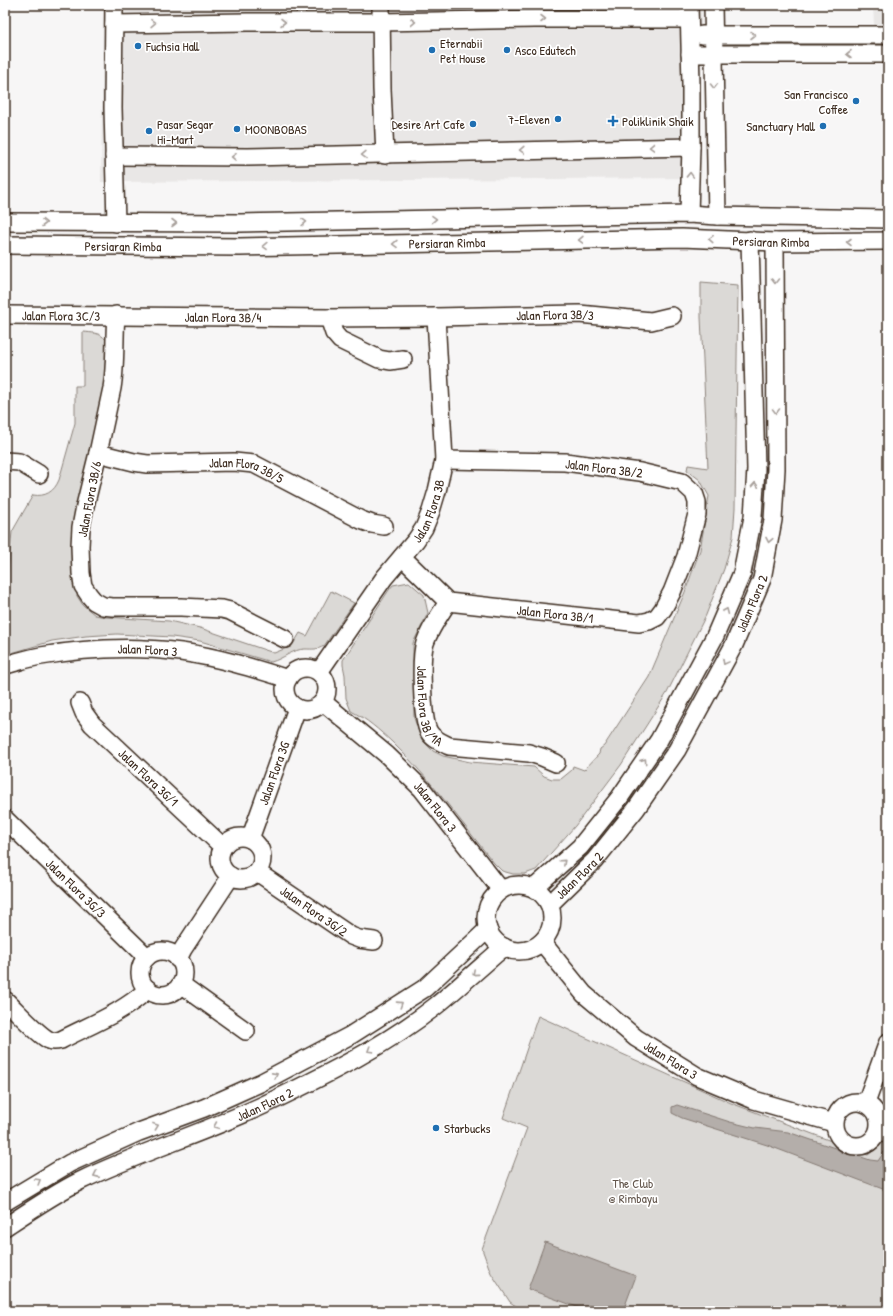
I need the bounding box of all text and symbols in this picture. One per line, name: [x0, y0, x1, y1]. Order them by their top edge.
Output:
one-way arrow: [540, 15, 546, 23]
one-way arrow: [280, 18, 286, 26]
one-way arrow: [410, 18, 416, 26]
one-way arrow: [150, 19, 156, 28]
one-way arrow: [750, 31, 756, 39]
place label: Eternabii Pet House: [440, 34, 486, 67]
place label: Fuchsia Hall: [145, 37, 200, 55]
marker: Fuchsia Hall: [133, 41, 143, 51]
place label: Asco Edutech: [515, 41, 576, 59]
marker: Eternabii Pet House: [427, 45, 437, 55]
marker: Asco Edutech: [502, 45, 512, 55]
one-way arrow: [846, 50, 852, 58]
one-way arrow: [710, 83, 719, 89]
place label: San Francisco Coffee: [784, 85, 848, 118]
marker: San Francisco Coffee: [851, 96, 861, 106]
place label: 7-Eleven: [508, 110, 550, 128]
place label: Poliklinik Shaik: [622, 112, 694, 130]
marker: 7-Eleven: [553, 114, 563, 124]
place label: Pasar Segar Hi-Mart: [157, 115, 213, 148]
place label: Desire Art Cafe: [392, 115, 465, 133]
marker: Poliklinik Shaik: [607, 115, 619, 127]
place label: Sanctuary Mall: [746, 117, 815, 135]
marker: Desire Art Cafe: [468, 119, 478, 129]
place label: MOONBOBAS: [245, 120, 307, 138]
marker: Sanctuary Mall: [818, 121, 828, 131]
marker: MOONBOBAS: [232, 124, 242, 134]
marker: Pasar Segar Hi-Mart: [144, 126, 154, 136]
one-way arrow: [649, 143, 655, 152]
one-way arrow: [519, 146, 525, 155]
one-way arrow: [361, 151, 367, 159]
one-way arrow: [231, 153, 237, 161]
one-way arrow: [686, 172, 694, 178]
one-way arrow: [431, 215, 437, 224]
one-way arrow: [301, 218, 307, 226]
one-way arrow: [41, 219, 47, 227]
one-way arrow: [171, 219, 177, 227]
street label: Persiaran Rimba: [732, 231, 809, 251]
street label: Persiaran Rimba: [408, 233, 485, 253]
one-way arrow: [708, 235, 714, 244]
one-way arrow: [578, 236, 584, 244]
street label: Persiaran Rimba: [85, 237, 161, 255]
one-way arrow: [846, 237, 852, 246]
one-way arrow: [392, 240, 398, 248]
one-way arrow: [262, 242, 268, 250]
one-way arrow: [771, 278, 779, 284]
street label: Jalan Flora 3B/3: [516, 305, 595, 324]
street label: Jalan Flora 3C/3: [22, 306, 100, 325]
street label: Jalan Flora 3B/4: [184, 308, 262, 326]
one-way arrow: [772, 408, 780, 414]
street label: Jalan Flora 3B/5: [209, 453, 287, 487]
street label: Jalan Flora 3B/2: [564, 454, 644, 482]
street label: Jalan Flora 3B/6: [73, 459, 105, 539]
street label: Jalan Flora 3B: [408, 477, 448, 546]
one-way arrow: [750, 482, 759, 488]
one-way arrow: [765, 537, 774, 543]
street label: Jalan Flora 2: [732, 574, 772, 635]
street label: Jalan Flora 3B/1: [516, 601, 594, 627]
one-way arrow: [722, 607, 730, 614]
street label: Jalan Flora 3: [117, 640, 179, 660]
one-way arrow: [722, 657, 729, 665]
street label: Jalan Flora 3B/1A: [413, 666, 446, 751]
street label: Jalan Flora 3G: [254, 738, 294, 807]
street label: Jalan Flora 3G/1: [115, 744, 183, 810]
one-way arrow: [639, 759, 646, 766]
street label: Jalan Flora 3: [410, 777, 461, 836]
street label: Jalan Flora 2: [552, 848, 607, 903]
street label: Jalan Flora 3G/3: [42, 855, 110, 922]
one-way arrow: [558, 860, 566, 867]
street label: Jalan Flora 3G/2: [277, 882, 351, 940]
one-way arrow: [472, 968, 479, 975]
one-way arrow: [396, 1001, 403, 1008]
street label: Jalan Flora 3: [641, 1036, 701, 1083]
one-way arrow: [367, 1045, 374, 1052]
one-way arrow: [271, 1072, 278, 1080]
street label: Jalan Flora 2: [234, 1083, 296, 1125]
place label: Starbucks: [444, 1119, 491, 1137]
one-way arrow: [213, 1121, 220, 1129]
one-way arrow: [152, 1122, 159, 1130]
marker: Starbucks: [431, 1123, 441, 1133]
one-way arrow: [92, 1170, 99, 1178]
park label: The Club @ Rimbayu: [609, 1174, 657, 1207]
one-way arrow: [34, 1179, 41, 1186]

